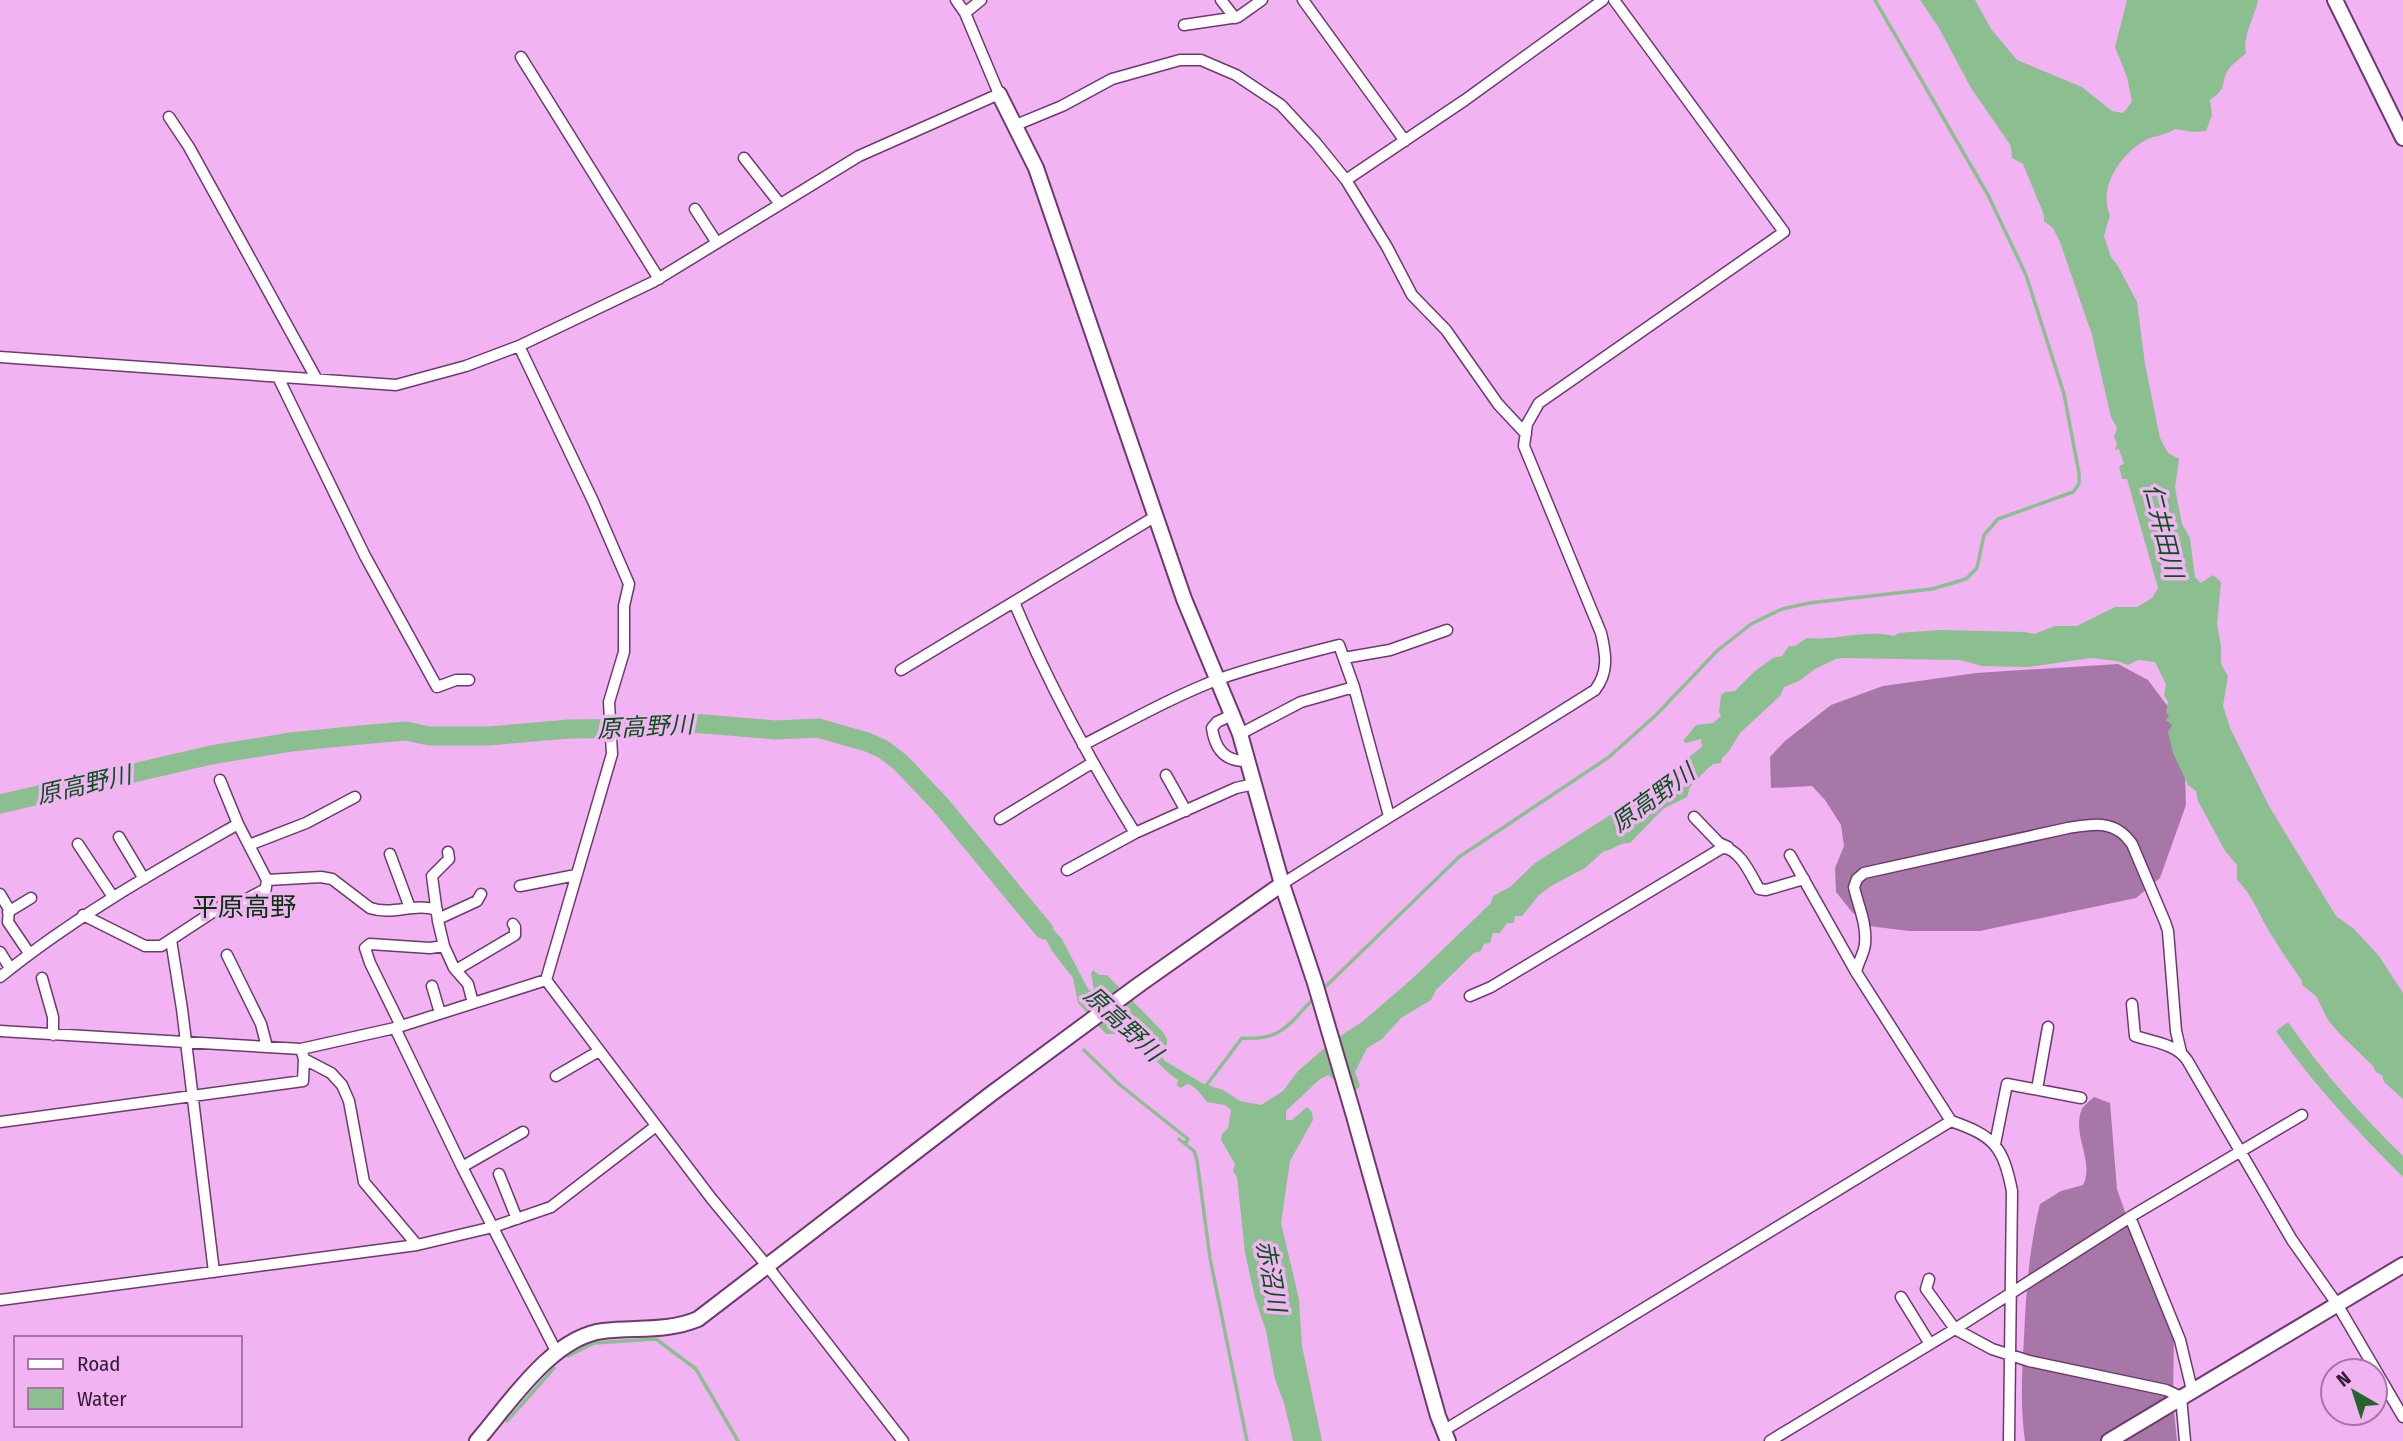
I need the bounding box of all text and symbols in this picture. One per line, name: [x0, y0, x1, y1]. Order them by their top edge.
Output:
water label: 仁井田川: [2138, 481, 2189, 584]
water label: 原高野川: [596, 710, 697, 743]
water label: 原高野川: [1606, 757, 1702, 838]
water label: 原高野川: [34, 760, 137, 809]
district label: 平原高野: [192, 892, 296, 923]
water label: 原高野川: [1078, 981, 1170, 1069]
water label: 赤沼川: [1251, 1238, 1292, 1317]
legend: [14, 1336, 242, 1427]
text: Road: [77, 1351, 121, 1377]
north arrow: [2319, 1357, 2389, 1427]
text: N: [2332, 1367, 2355, 1392]
text: Water: [77, 1386, 127, 1412]

